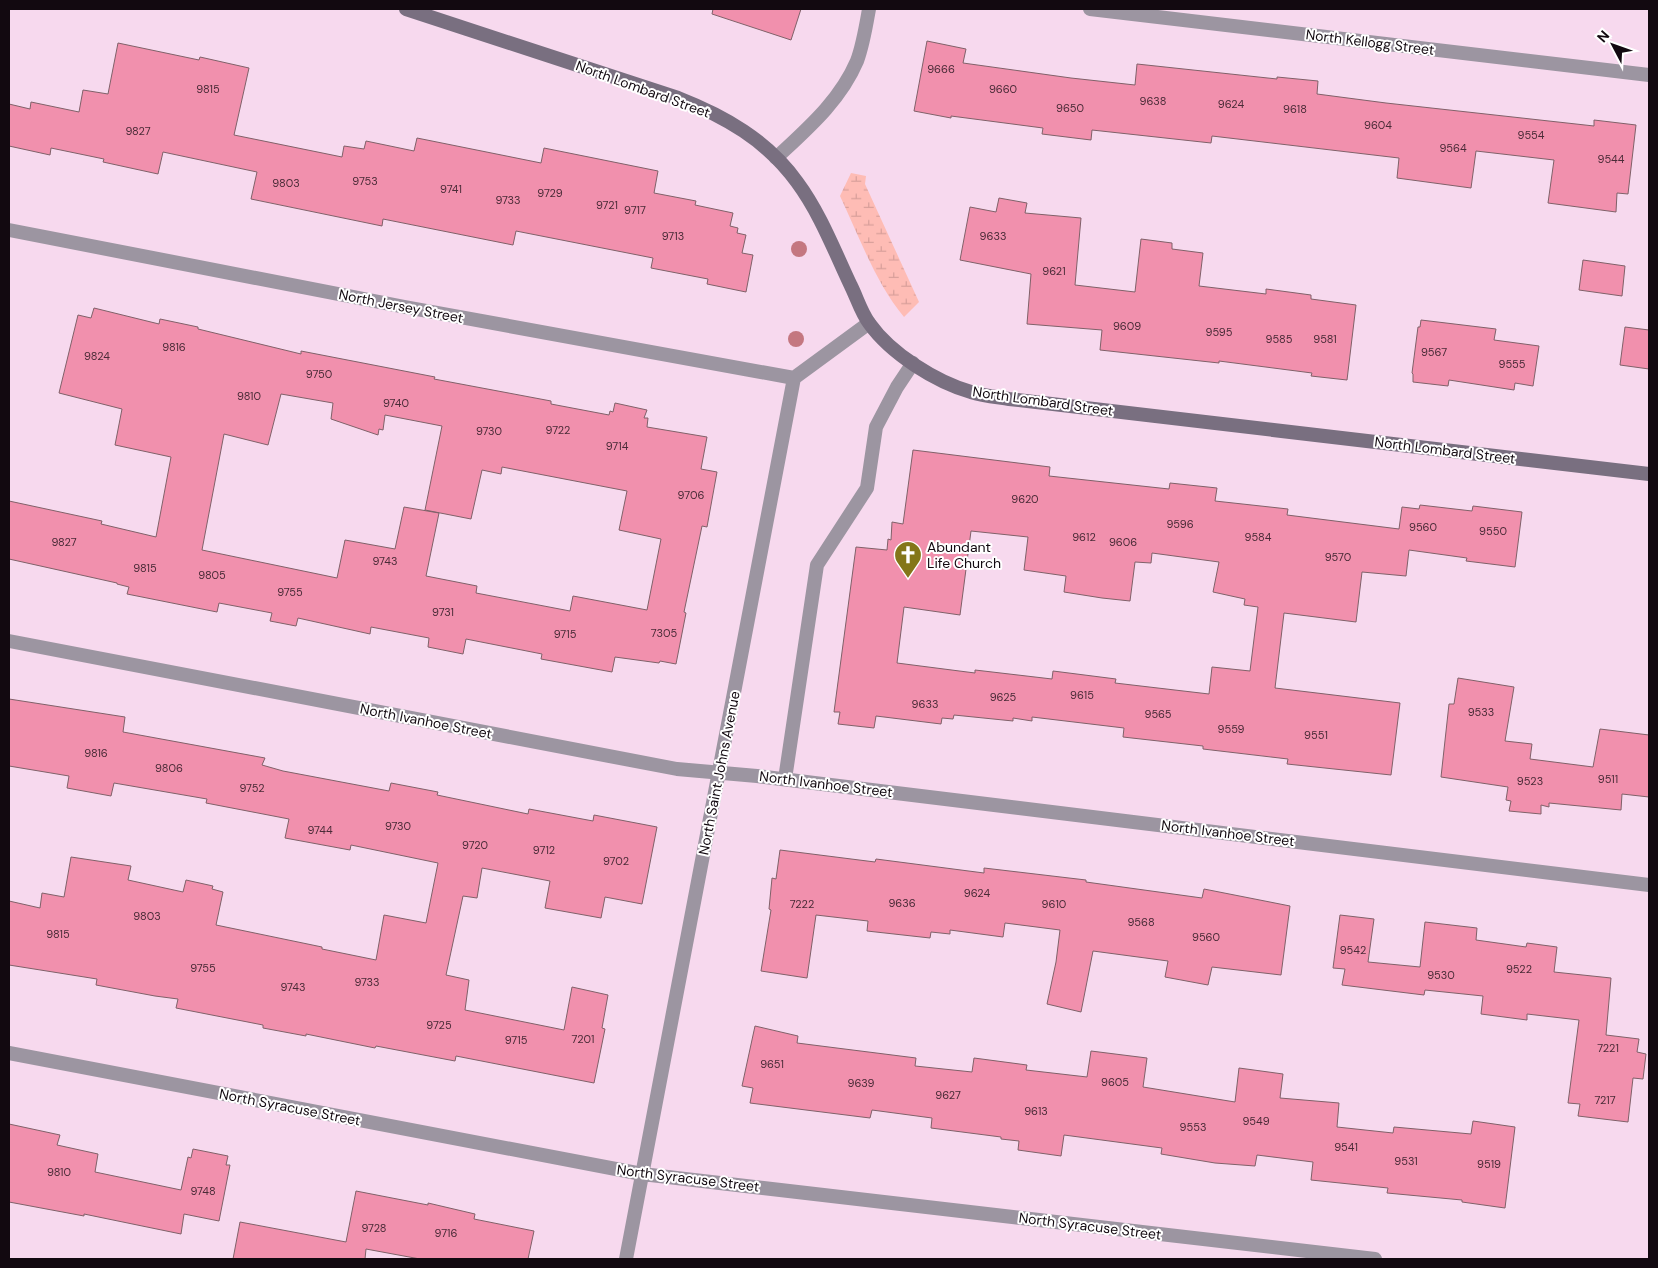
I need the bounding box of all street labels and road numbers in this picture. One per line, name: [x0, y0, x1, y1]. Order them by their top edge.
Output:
street label: North Kellogg Street: [1305, 25, 1435, 59]
street label: North Lombard Street: [573, 56, 713, 122]
street label: North Jersey Street: [337, 285, 465, 327]
street label: North Lombard Street: [972, 382, 1114, 420]
street label: North Lombard Street: [1374, 432, 1516, 468]
street label: North Saint Johns Avenue: [694, 690, 744, 856]
street label: North Ivanhoe Street: [358, 699, 494, 743]
street label: North Ivanhoe Street: [758, 767, 894, 801]
street label: North Ivanhoe Street: [1160, 816, 1296, 850]
street label: North Syracuse Street: [218, 1084, 362, 1130]
street label: North Syracuse Street: [616, 1160, 760, 1196]
street label: North Syracuse Street: [1018, 1208, 1162, 1244]

